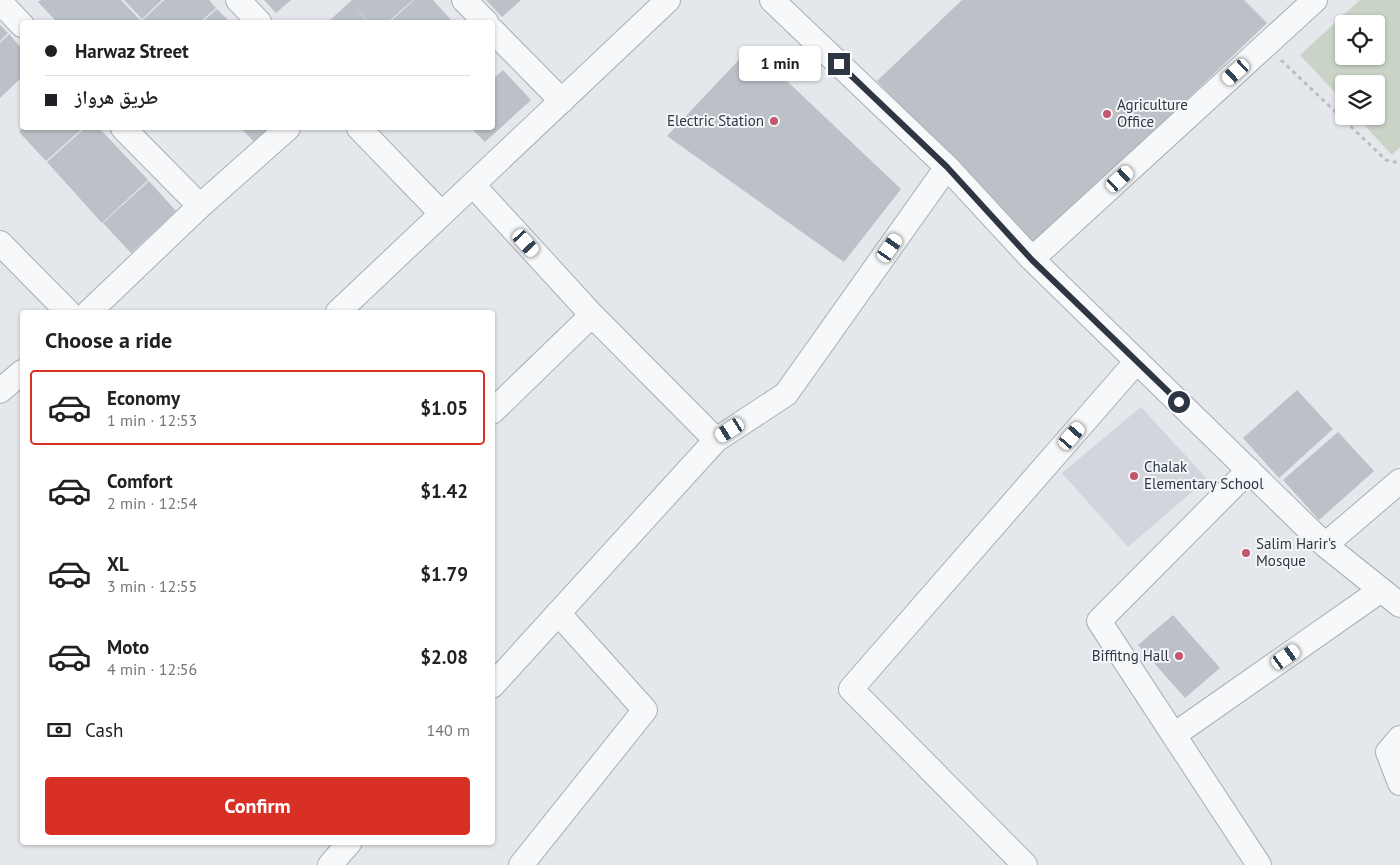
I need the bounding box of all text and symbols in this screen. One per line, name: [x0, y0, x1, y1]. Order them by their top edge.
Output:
map controls: [1335, 15, 1385, 125]
button: locate: [1335, 15, 1385, 65]
text: Harwaz Street: [75, 39, 189, 63]
callout: 1 min: [739, 46, 822, 82]
text: 1 min: [760, 53, 800, 73]
route end: [828, 53, 850, 75]
car: [1219, 56, 1252, 88]
button: layers: [1335, 75, 1385, 125]
text: طريق هرواز: [75, 85, 158, 109]
place label: Agriculture Office: [1117, 95, 1188, 131]
marker: Agriculture Office: [1101, 108, 1113, 120]
place label: Electric Station: [667, 111, 764, 130]
marker: Electric Station: [768, 115, 780, 127]
car: [1103, 163, 1136, 195]
car: [510, 227, 541, 259]
car: [875, 231, 904, 265]
text: Choose a ride: [45, 326, 172, 354]
icon: car: [47, 385, 92, 430]
text: Economy: [107, 386, 180, 410]
route start: [1168, 391, 1190, 413]
text: $1.05: [420, 396, 468, 420]
text: 1 min · 12:53: [107, 410, 197, 430]
car: [713, 416, 746, 444]
car: [1056, 420, 1087, 452]
place label: Chalak Elementary School: [1144, 457, 1264, 493]
icon: car: [47, 468, 92, 513]
text: Comfort: [107, 469, 173, 493]
marker: Chalak Elementary School: [1128, 470, 1140, 482]
text: $1.42: [420, 479, 468, 503]
text: 2 min · 12:54: [107, 493, 197, 513]
place label: Salim Harir's Mosque: [1256, 534, 1336, 570]
marker: Salim Harir's Mosque: [1240, 547, 1252, 559]
icon: car: [47, 551, 92, 596]
text: XL: [107, 552, 129, 576]
text: $1.79: [420, 562, 468, 586]
text: 3 min · 12:55: [107, 576, 197, 596]
icon: car: [47, 634, 92, 679]
text: Moto: [107, 635, 149, 659]
car: [1269, 642, 1302, 672]
text: $2.08: [420, 645, 468, 669]
place label: Biffitng Hall: [1092, 646, 1170, 665]
marker: Biffitng Hall: [1173, 650, 1185, 662]
text: 4 min · 12:56: [107, 659, 197, 679]
icon: cash: [45, 716, 73, 744]
text: Cash: [85, 718, 123, 742]
text: 140 m: [427, 720, 470, 740]
button: Confirm: [45, 777, 470, 835]

